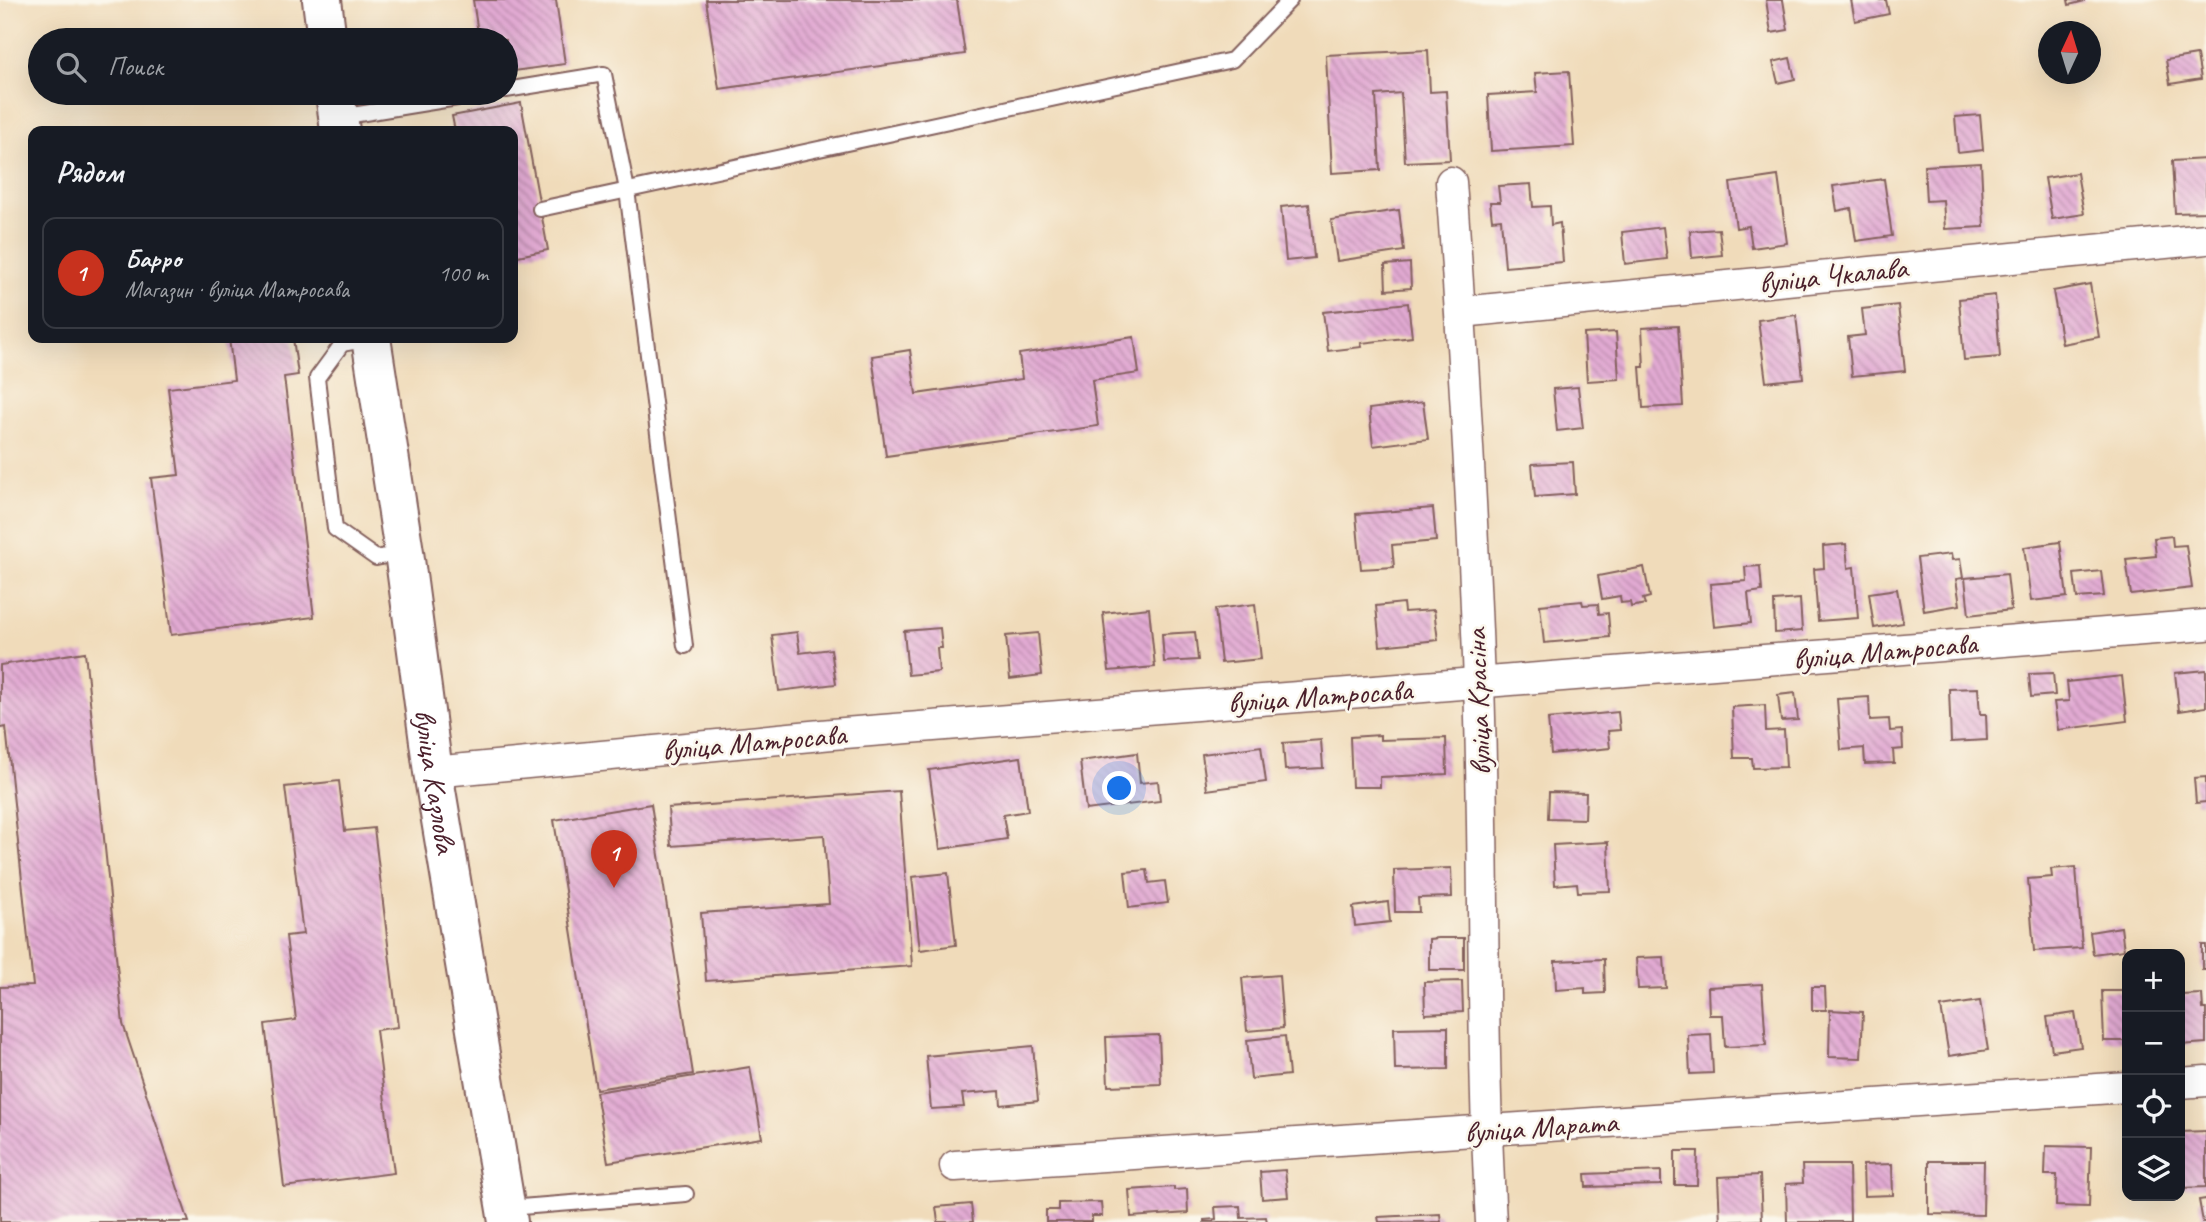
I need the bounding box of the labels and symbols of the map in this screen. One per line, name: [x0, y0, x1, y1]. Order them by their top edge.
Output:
north arrow: [2038, 21, 2101, 84]
street label: вуліца Чкалава: [1757, 248, 1911, 302]
street label: вуліца Матросава: [1791, 624, 1981, 678]
street label: вуліца Красіна: [1456, 626, 1500, 776]
street label: вуліца Матросава: [1227, 670, 1415, 721]
street label: вуліца Казлова: [406, 707, 466, 858]
street label: вуліца Матросава: [660, 715, 850, 769]
your location: [1102, 771, 1136, 805]
pin: 1: [591, 830, 637, 888]
street label: вуліца Марата: [1463, 1103, 1621, 1151]

